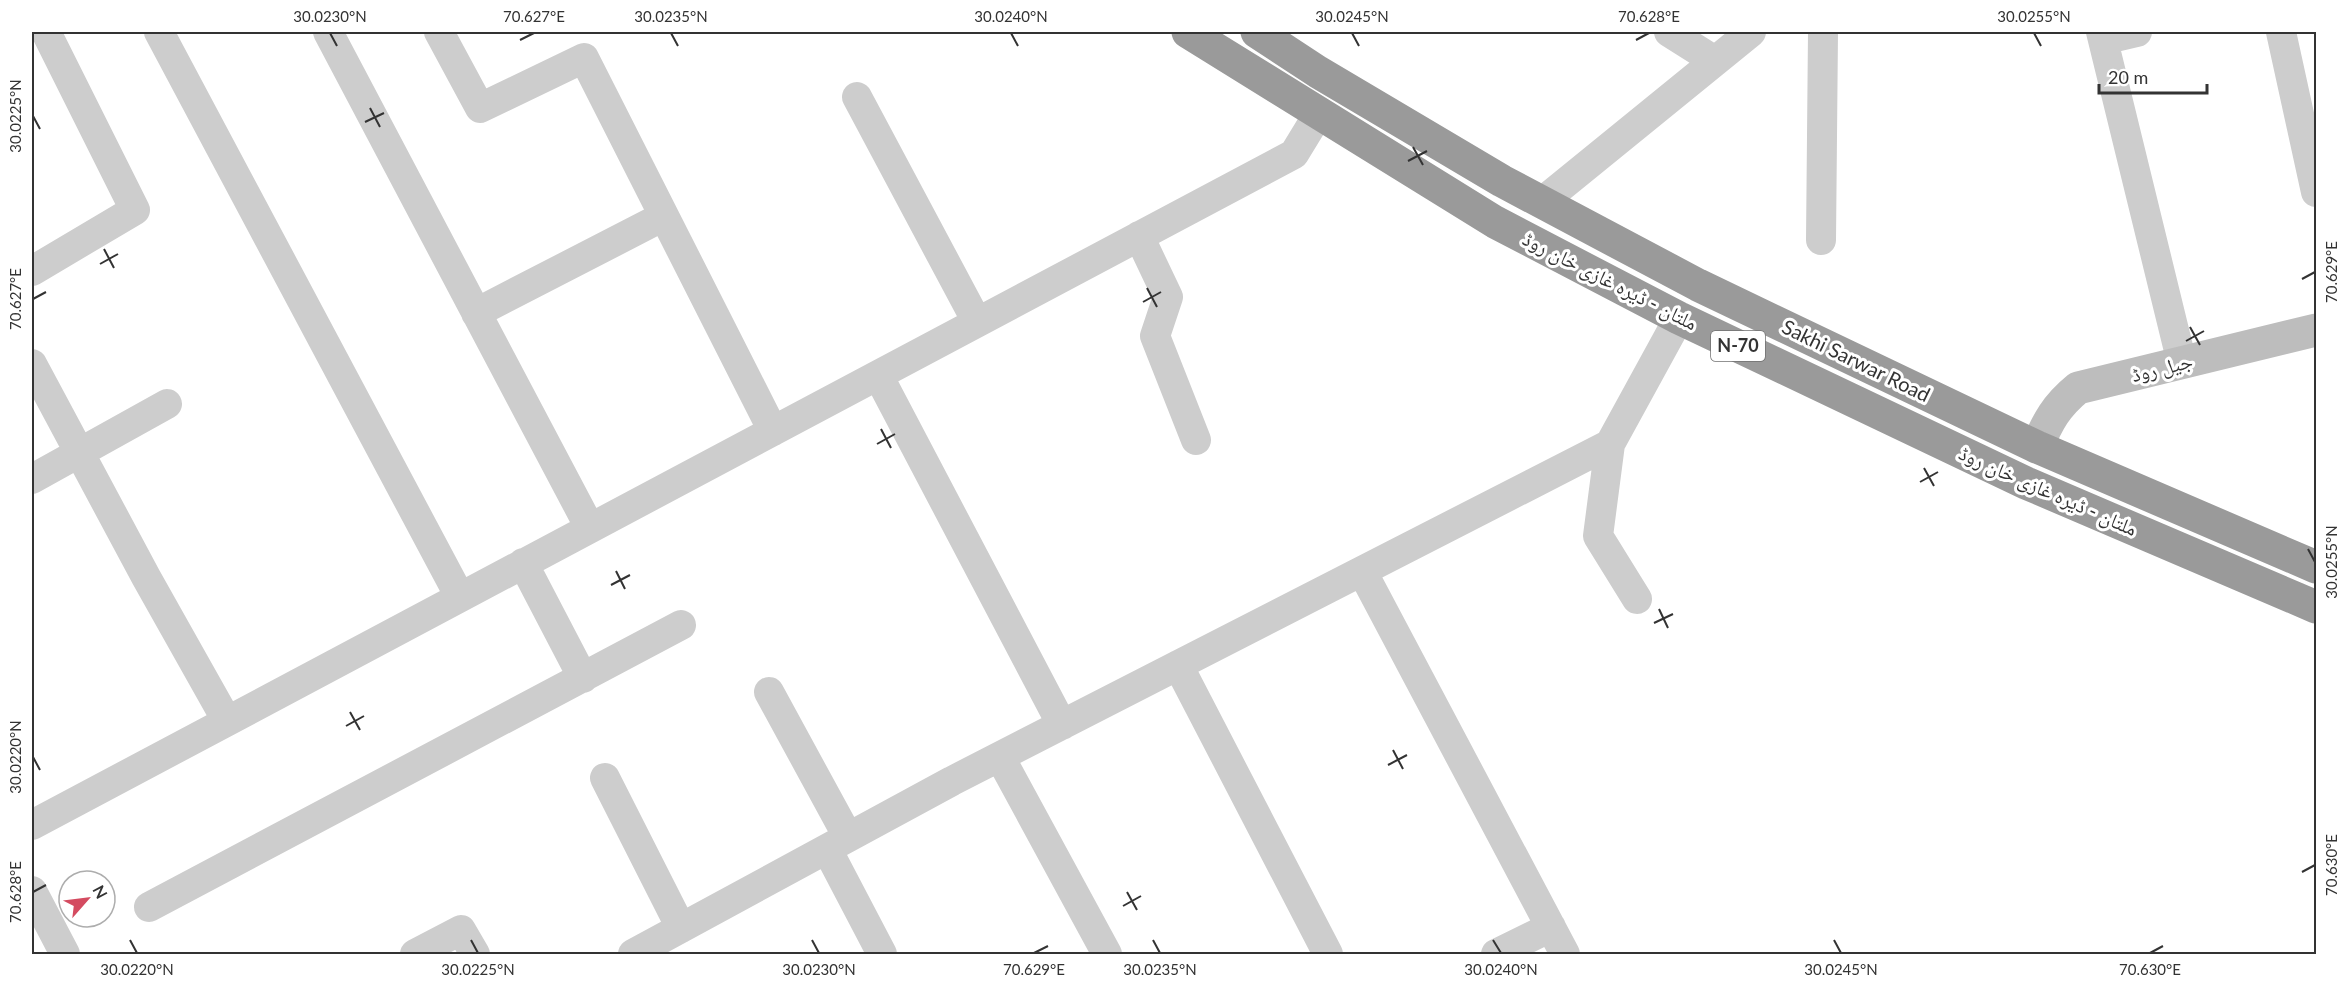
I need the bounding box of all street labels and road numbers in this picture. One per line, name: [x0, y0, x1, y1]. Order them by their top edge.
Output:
street label: ملتان - ڈیرہ غازی خان روڈ: [1519, 226, 1702, 335]
street label: Sakhi Sarwar Road: [1779, 314, 1934, 406]
road number: N-70: [1711, 331, 1765, 361]
street label: جیل روڈ: [2129, 348, 2195, 387]
street label: ملتان - ڈیرہ غازی خان روڈ: [1955, 440, 2141, 541]

